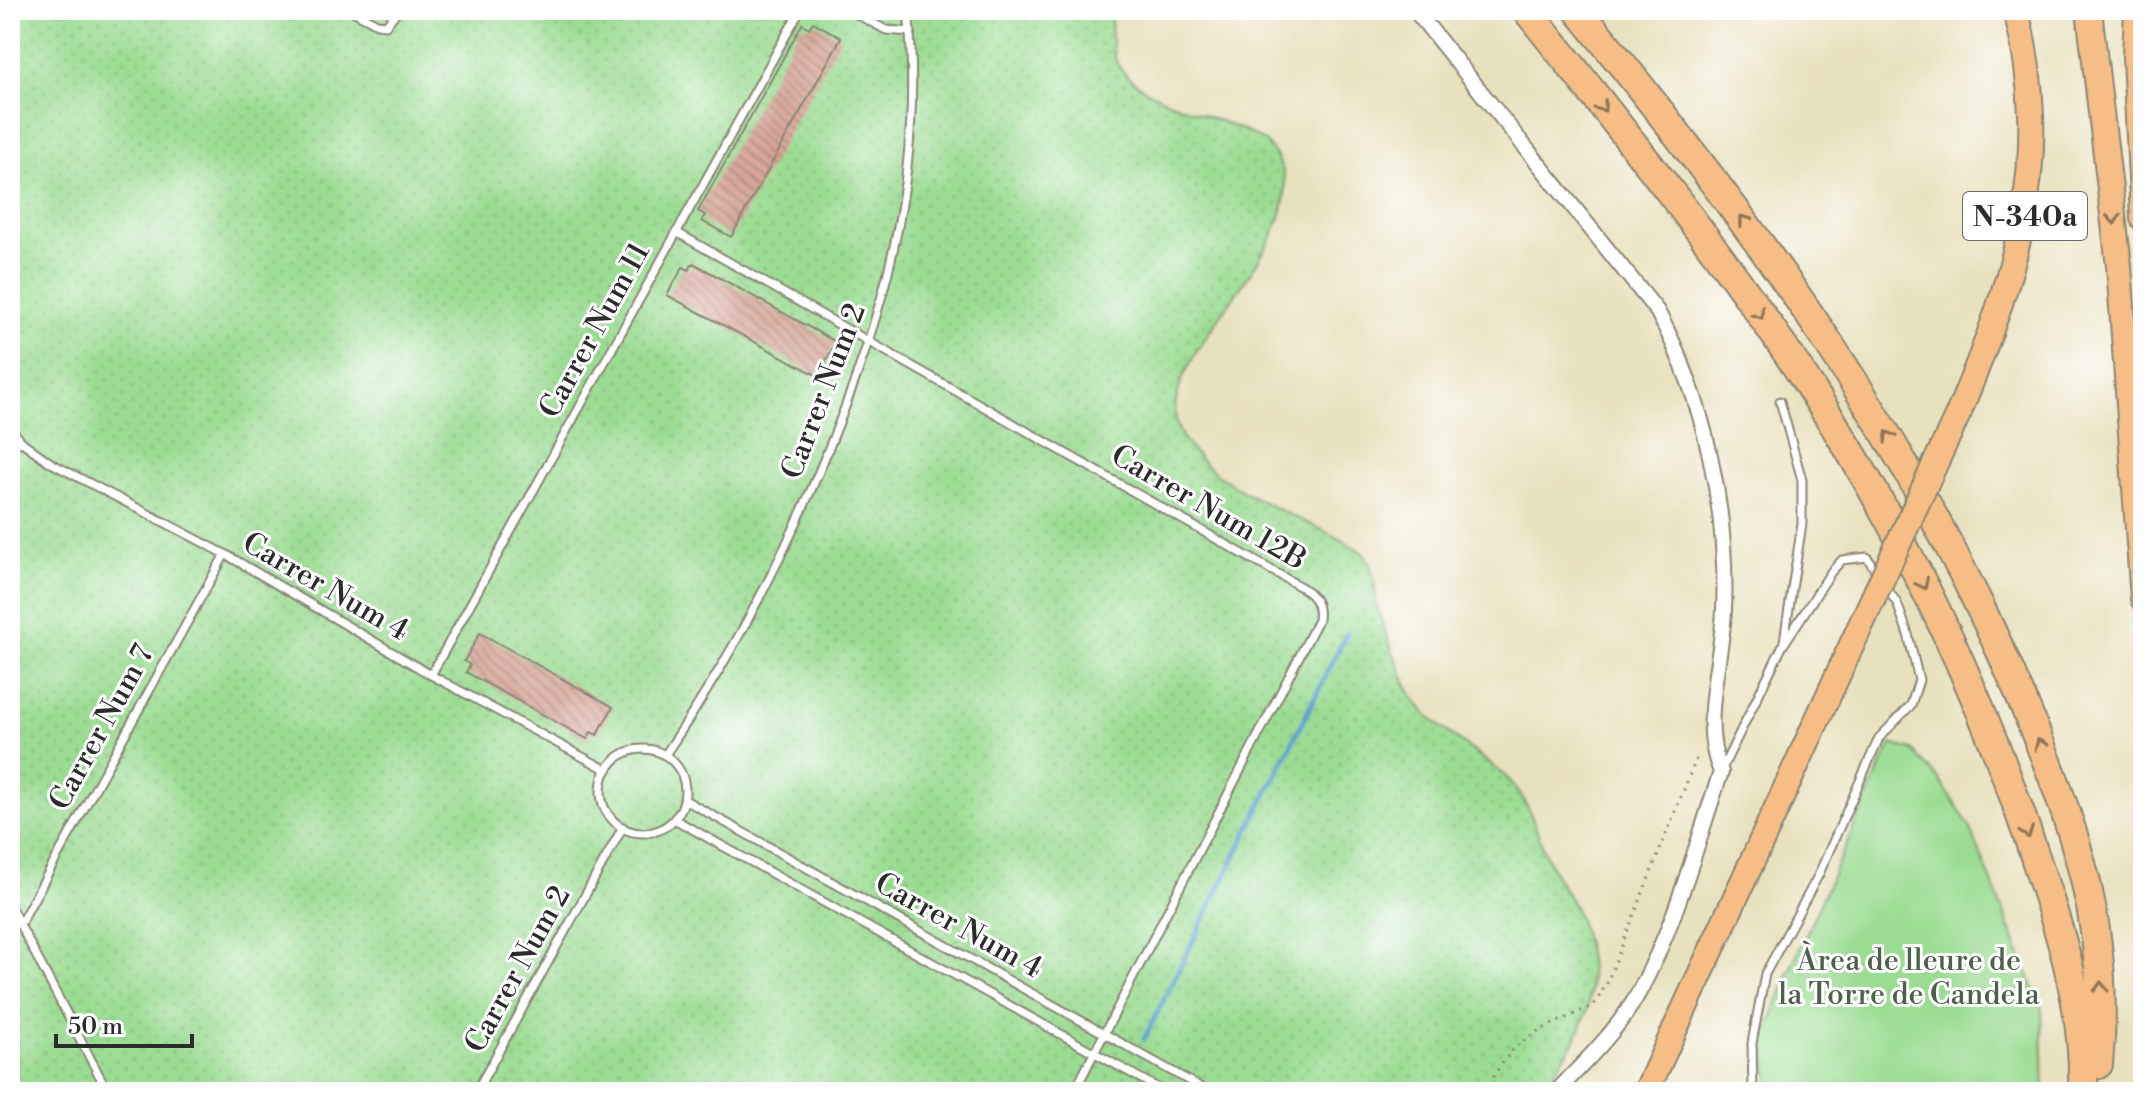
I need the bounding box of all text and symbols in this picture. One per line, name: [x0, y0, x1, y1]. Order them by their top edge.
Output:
one-way arrow: [1593, 98, 1607, 113]
road number: N-340a: [1963, 192, 2087, 240]
one-way arrow: [2105, 213, 2122, 226]
one-way arrow: [1739, 215, 1754, 229]
street label: Carrer Num 11: [531, 236, 659, 425]
street label: Carrer Num 2: [773, 298, 875, 485]
one-way arrow: [1749, 306, 1764, 320]
one-way arrow: [1883, 430, 1899, 445]
street label: Carrer Num 12B: [1104, 437, 1313, 579]
street label: Carrer Num 4: [236, 524, 415, 650]
one-way arrow: [1913, 576, 1928, 591]
street label: Carrer Num 7: [41, 638, 163, 817]
one-way arrow: [2034, 738, 2050, 752]
one-way arrow: [2018, 826, 2034, 840]
street label: Carrer Num 4: [868, 864, 1049, 988]
street label: Carrer Num 2: [456, 879, 579, 1060]
park label: Àrea de lleure de la Torre de Candela: [1778, 940, 2041, 1014]
one-way arrow: [2092, 980, 2110, 993]
scale bar: [56, 998, 192, 1048]
text: 50 m: [68, 1012, 123, 1042]

